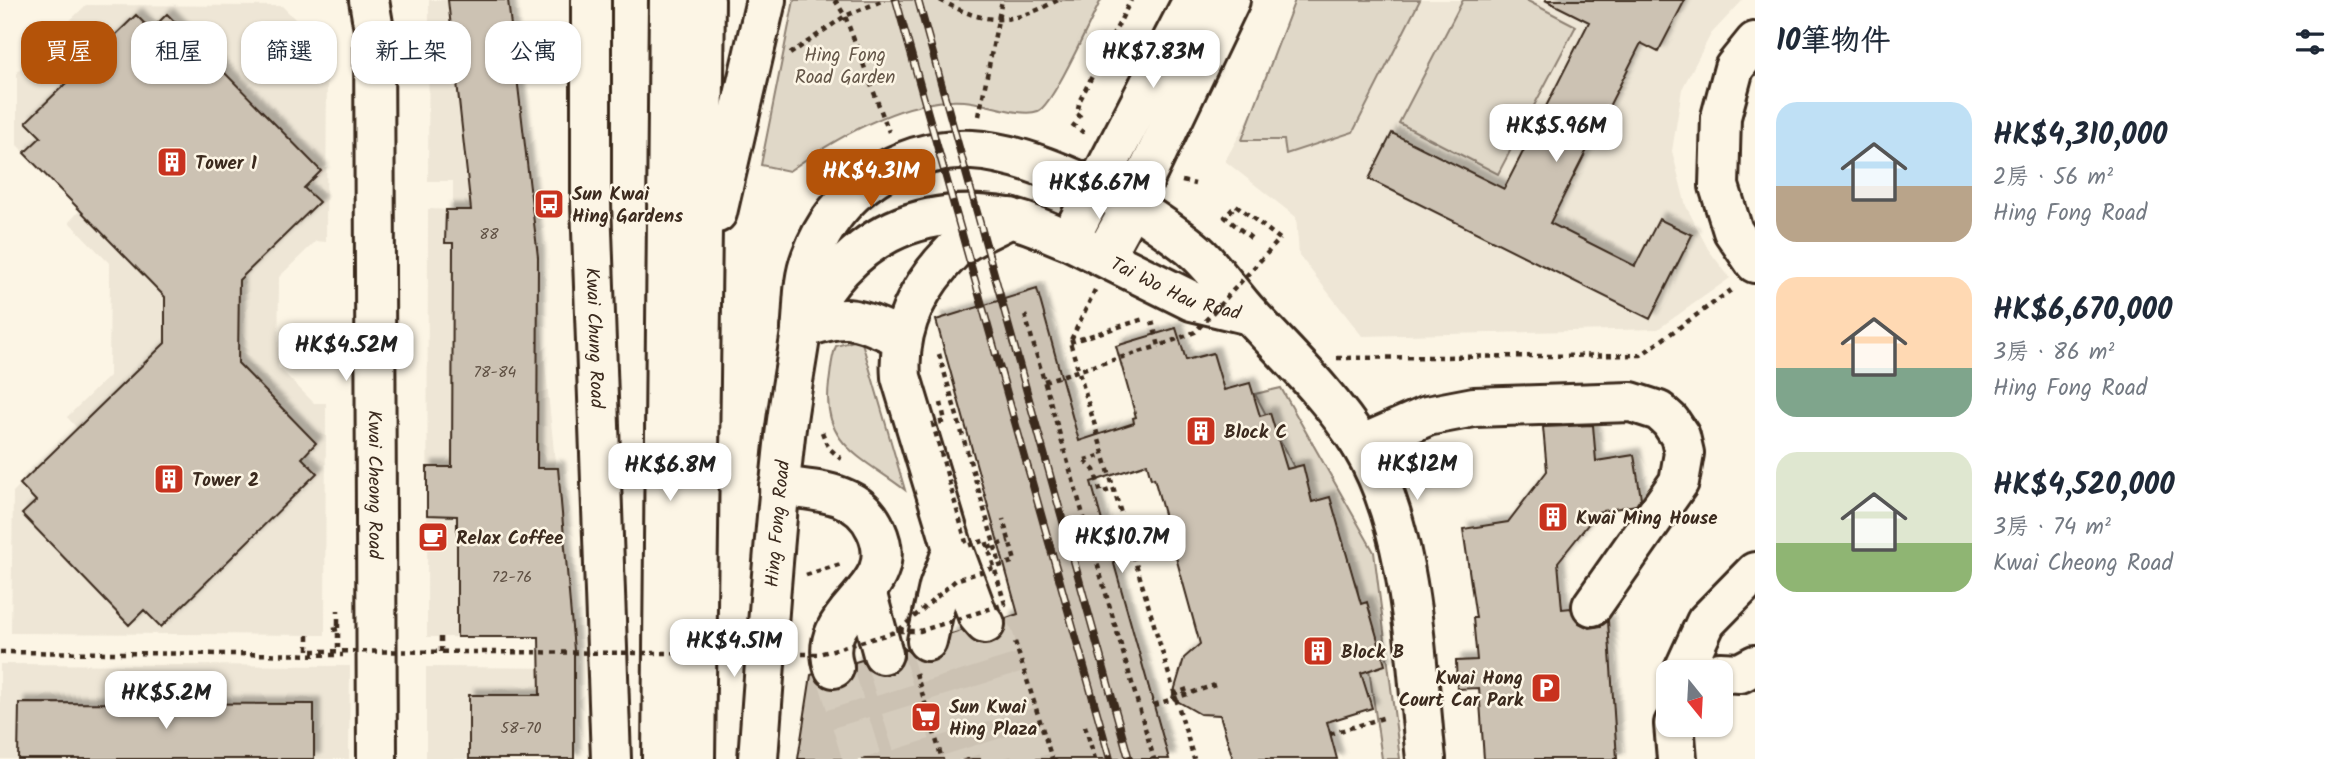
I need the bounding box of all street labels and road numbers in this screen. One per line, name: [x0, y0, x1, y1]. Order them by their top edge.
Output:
street label: Tai Wo Hau Road: [1105, 250, 1244, 329]
street label: Kwai Chung Road: [576, 267, 611, 409]
street label: Kwai Cheong Road: [359, 410, 389, 560]
street label: Hing Fong Road: [758, 458, 799, 589]

